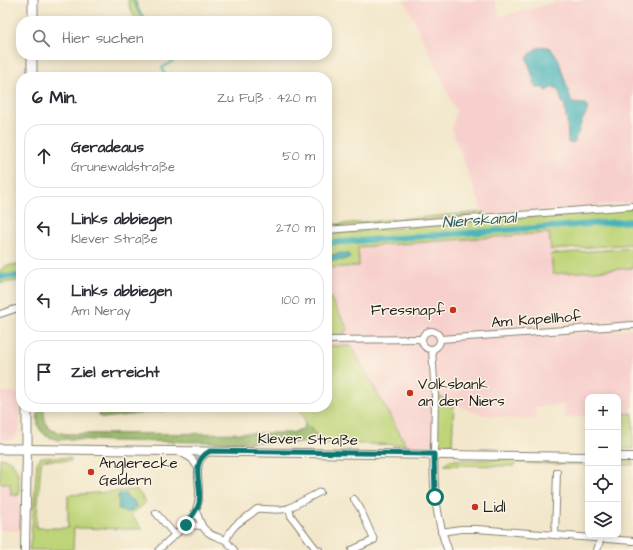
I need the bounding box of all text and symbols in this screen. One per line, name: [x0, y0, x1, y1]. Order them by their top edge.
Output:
search box: [16, 16, 332, 60]
icon: search: [30, 27, 52, 49]
text: Hier suchen: [62, 28, 143, 49]
text: 6 Min.: [32, 86, 77, 110]
text: Zu Fuß · 420 m: [217, 89, 316, 107]
text: Geradeaus: [71, 137, 144, 158]
icon: ahead: [33, 145, 55, 167]
text: 50 m: [282, 147, 315, 165]
text: Grunewaldstraße: [71, 158, 175, 176]
water label: Nierskanal: [441, 206, 520, 234]
text: Links abbiegen: [71, 209, 172, 230]
icon: left: [33, 217, 55, 239]
text: 270 m: [276, 219, 315, 237]
text: Klever Straße: [71, 230, 158, 248]
text: Links abbiegen: [71, 281, 172, 302]
icon: left: [33, 289, 55, 311]
text: 100 m: [282, 291, 315, 309]
place label: Fressnapf: [371, 300, 445, 321]
text: Am Neray: [71, 302, 131, 320]
marker: Fressnapf: [448, 305, 458, 315]
street label: Am Kapellhof: [490, 306, 582, 333]
icon: arrive: [33, 361, 55, 383]
text: Ziel erreicht: [71, 362, 160, 383]
place label: Volksbank an der Niers: [418, 374, 505, 412]
marker: Volksbank an der Niers: [405, 388, 415, 398]
map controls: [585, 394, 621, 538]
button: +: [585, 394, 621, 430]
street label: Klever Straße: [258, 428, 358, 451]
button: −: [585, 430, 621, 466]
place label: Anglerecke Geldern: [99, 453, 178, 491]
button: locate: [585, 466, 621, 502]
marker: Anglerecke Geldern: [86, 467, 96, 477]
route start: [426, 488, 444, 506]
place label: Lidl: [483, 497, 506, 518]
marker: Lidl: [470, 502, 480, 512]
button: layers: [585, 502, 621, 538]
route end: [177, 516, 195, 534]

